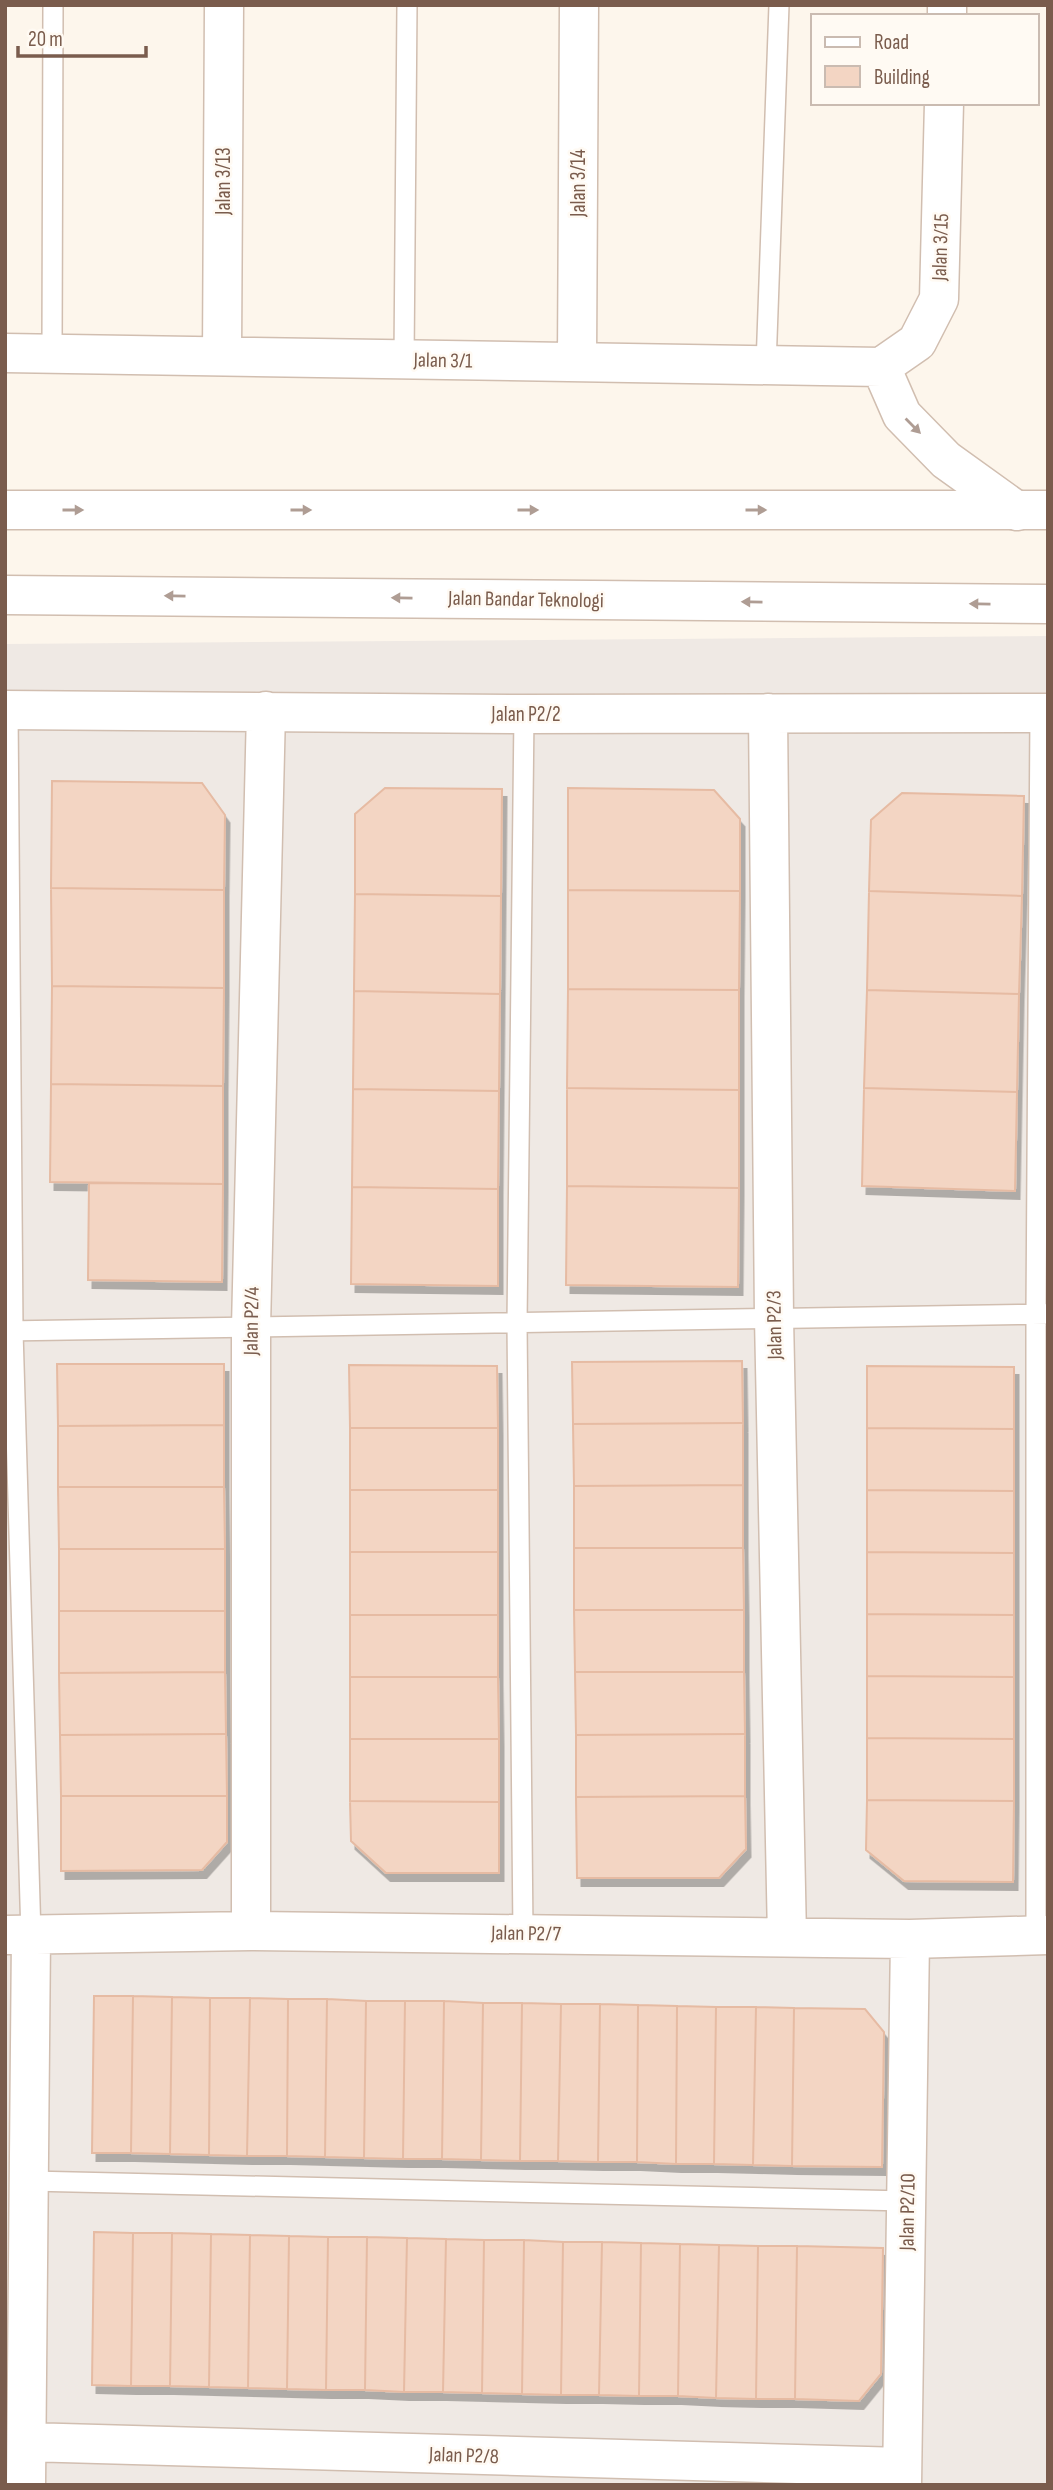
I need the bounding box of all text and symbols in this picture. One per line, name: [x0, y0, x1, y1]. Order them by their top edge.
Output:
scale bar: [18, 14, 145, 58]
legend: [811, 14, 1039, 105]
text: 20 m: [28, 27, 63, 52]
text: Road: [874, 30, 909, 55]
text: Building: [874, 65, 930, 90]
street label: Jalan 3/13: [211, 147, 236, 216]
street label: Jalan 3/14: [566, 149, 591, 218]
street label: Jalan 3/15: [927, 213, 954, 282]
street label: Jalan 3/1: [412, 347, 473, 374]
one-way arrow: [904, 418, 921, 434]
one-way arrow: [63, 504, 85, 516]
one-way arrow: [290, 504, 312, 516]
one-way arrow: [518, 504, 540, 516]
one-way arrow: [745, 504, 767, 516]
street label: Jalan Bandar Teknologi: [447, 586, 604, 613]
one-way arrow: [163, 590, 185, 602]
one-way arrow: [391, 592, 413, 604]
one-way arrow: [741, 596, 763, 607]
one-way arrow: [968, 598, 990, 609]
street label: Jalan P2/2: [490, 702, 561, 727]
street label: Jalan P2/4: [238, 1286, 265, 1357]
street label: Jalan P2/3: [761, 1290, 788, 1361]
street label: Jalan P2/7: [490, 1920, 562, 1947]
street label: Jalan P2/10: [894, 2173, 921, 2252]
street label: Jalan P2/8: [428, 2442, 499, 2469]

